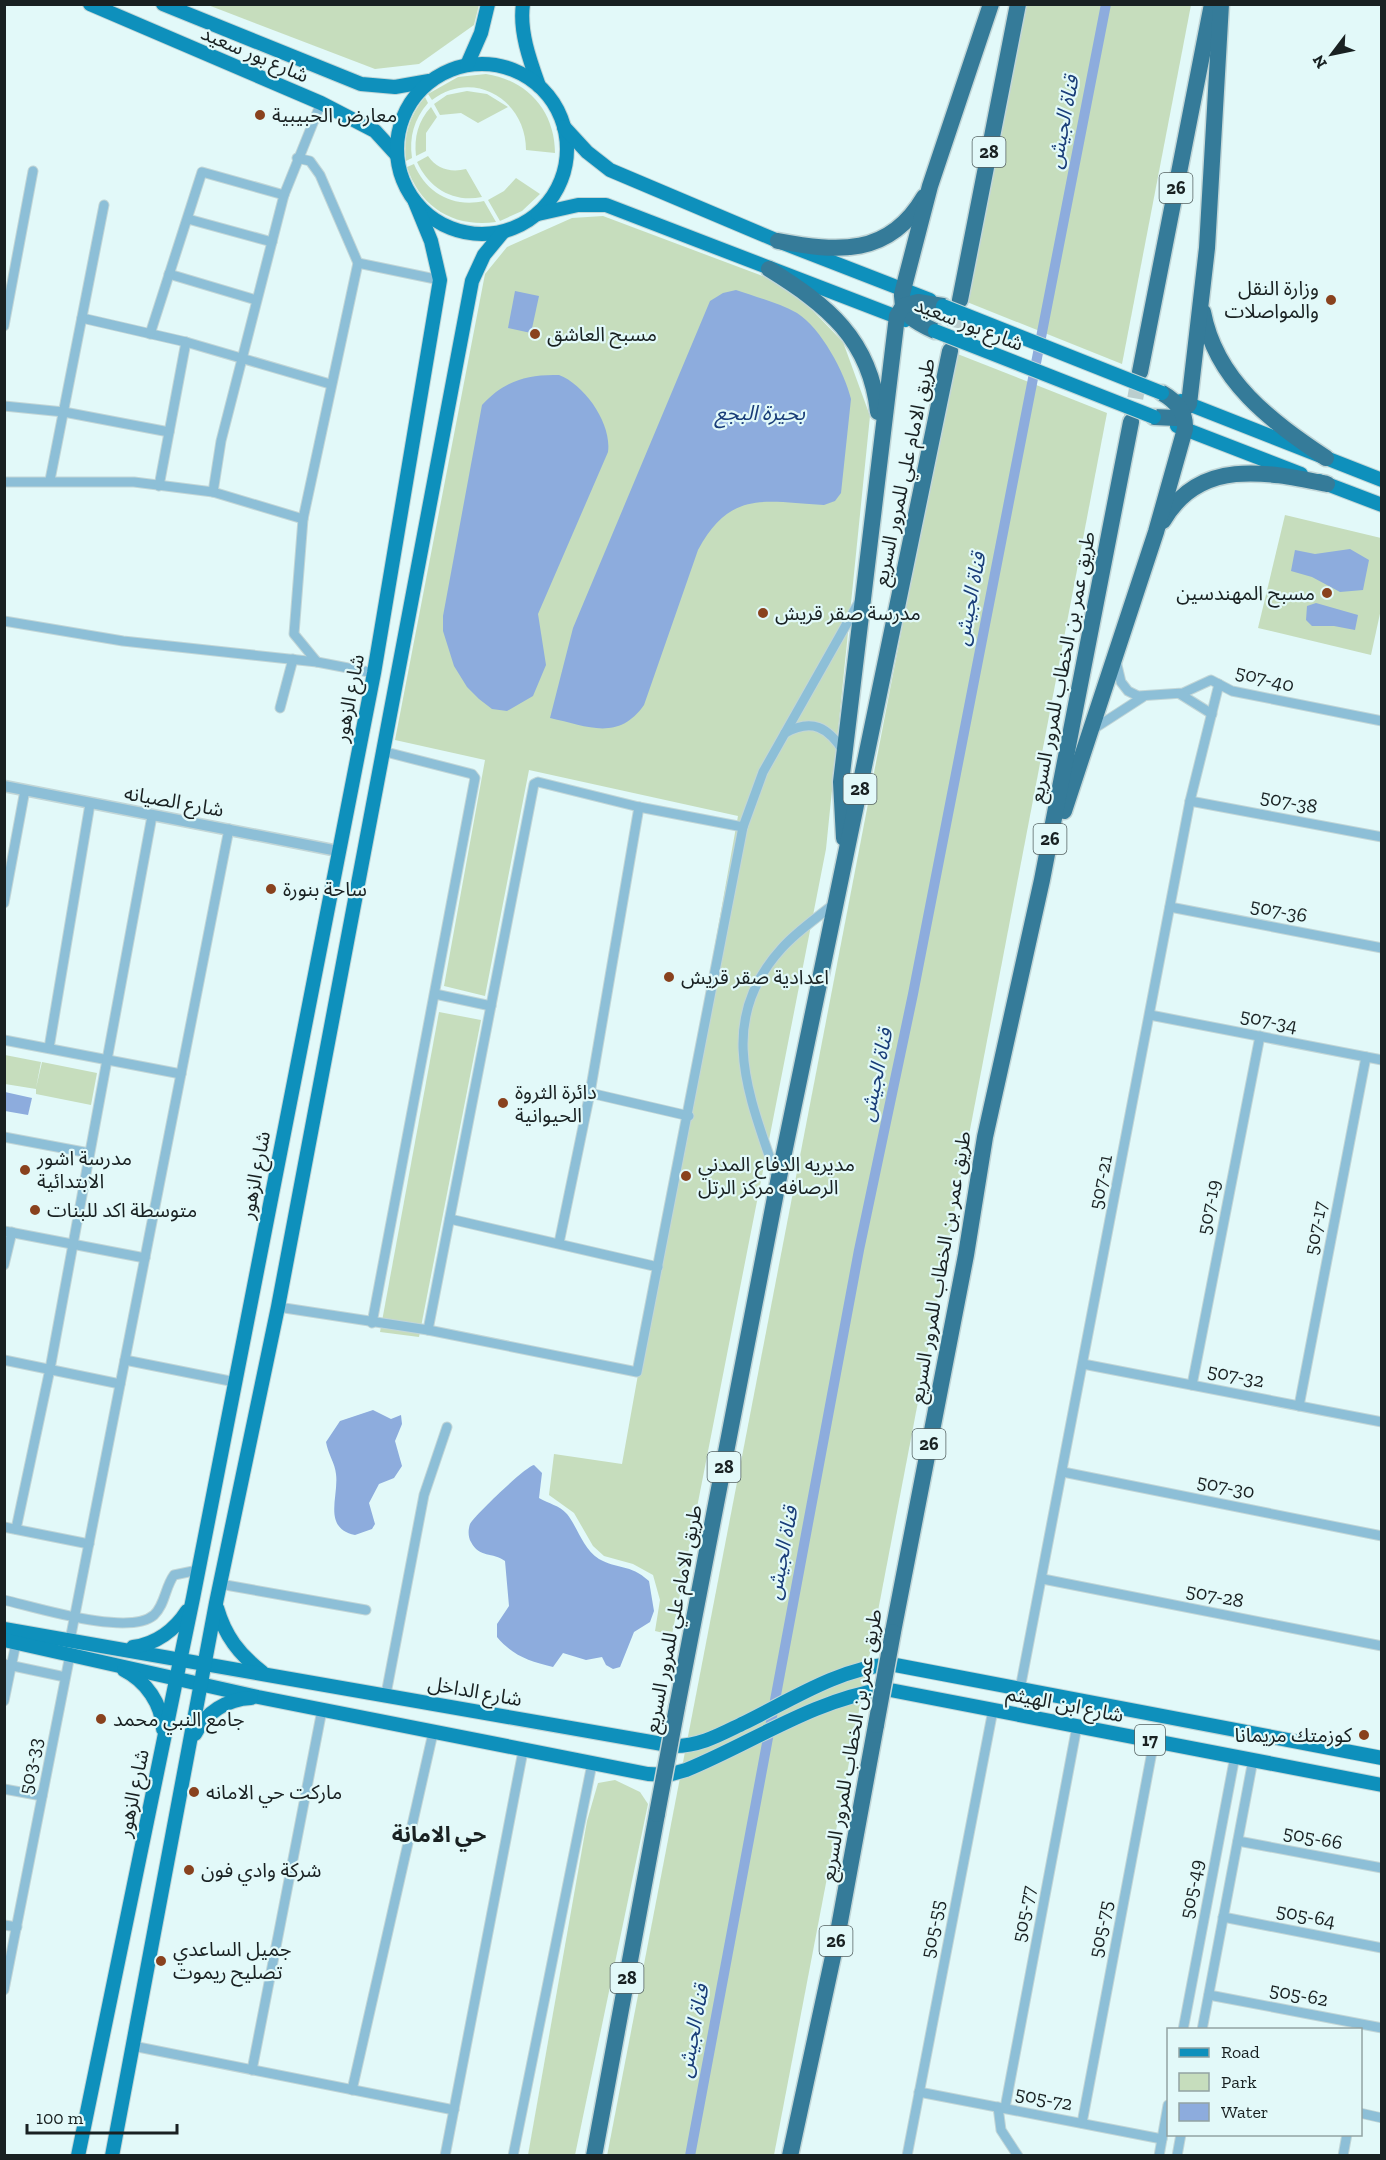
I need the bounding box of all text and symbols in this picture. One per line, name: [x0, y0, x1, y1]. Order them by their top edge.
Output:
street label: شارع بور سعيد: [196, 21, 312, 90]
north arrow: [1302, 24, 1362, 84]
text: N: [1308, 51, 1331, 72]
water label: قناة الجيش: [1041, 72, 1084, 171]
place label: معارض الحبيبية: [272, 103, 397, 127]
marker: معارض الحبيبية: [253, 108, 267, 122]
road number: 28: [972, 137, 1006, 167]
road number: 26: [1160, 173, 1192, 203]
place label: وزارة النقل والمواصلات: [1224, 276, 1319, 323]
street label: شارع بور سعيد: [910, 292, 1027, 359]
marker: وزارة النقل والمواصلات: [1324, 293, 1338, 307]
place label: مسبح العاشق: [547, 322, 657, 349]
marker: مسبح العاشق: [528, 327, 542, 341]
street label: طريق الامام علي للمرور السريع: [868, 356, 943, 589]
water label: بحيرة البجع: [713, 400, 805, 429]
street label: طريق عمر بن الخطاب للمرور السريع: [1024, 529, 1103, 805]
water label: قناة الجيش: [948, 549, 991, 648]
place label: مسبح المهندسين: [1176, 581, 1315, 608]
marker: مسبح المهندسين: [1320, 586, 1334, 600]
place label: مدرسة صقر قريش: [775, 601, 921, 625]
marker: مدرسة صقر قريش: [756, 606, 770, 620]
street label: شارع الزهور: [329, 652, 372, 745]
street label: 507-40: [1233, 659, 1297, 697]
road number: 28: [844, 774, 876, 804]
street label: شارع الصيانه: [122, 780, 226, 825]
street label: 507-38: [1258, 784, 1320, 818]
road number: 26: [1034, 824, 1066, 854]
place label: ساحة بنورة: [283, 877, 367, 901]
marker: ساحة بنورة: [264, 882, 278, 896]
street label: 507-36: [1248, 893, 1310, 927]
place label: اعدادية صقر قريش: [681, 965, 829, 989]
marker: اعدادية صقر قريش: [662, 970, 676, 984]
street label: 507-34: [1238, 1003, 1300, 1037]
water label: قناة الجيش: [853, 1025, 898, 1124]
place label: دائرة الثروة الحيوانية: [515, 1080, 597, 1127]
marker: دائرة الثروة الحيوانية: [496, 1096, 510, 1110]
street label: شارع الزهور: [235, 1129, 278, 1222]
street label: طريق عمر بن الخطاب للمرور السريع: [904, 1129, 979, 1405]
place label: مدرسة اشور الابتدائية: [36, 1146, 132, 1193]
place label: مديريه الدفاع المدني الرصافه مركز الرتل: [698, 1152, 855, 1199]
street label: 507-21: [1083, 1152, 1117, 1211]
marker: مدرسة اشور الابتدائية: [18, 1163, 32, 1177]
marker: مديريه الدفاع المدني الرصافه مركز الرتل: [679, 1169, 693, 1183]
street label: 507-19: [1191, 1177, 1225, 1237]
place label: متوسطة اكد للبنات: [47, 1198, 197, 1222]
street label: 507-17: [1298, 1199, 1332, 1257]
marker: متوسطة اكد للبنات: [28, 1203, 42, 1217]
street label: 507-32: [1206, 1358, 1266, 1392]
road number: 26: [912, 1429, 946, 1459]
road number: 28: [708, 1452, 740, 1482]
street label: 507-30: [1195, 1469, 1257, 1503]
street label: طريق الامام علي للمرور السريع: [639, 1503, 711, 1736]
water label: قناة الجيش: [760, 1503, 803, 1602]
street label: 507-28: [1184, 1578, 1246, 1612]
street label: طريق عمر بن الخطاب للمرور السريع: [815, 1607, 890, 1883]
street label: شارع الداخل: [425, 1671, 524, 1714]
street label: شارع ابن الهيثم: [1004, 1681, 1126, 1730]
place label: جامع النبي محمد: [113, 1707, 245, 1735]
marker: جامع النبي محمد: [94, 1712, 108, 1726]
place label: كوزمتك مريمانا: [1234, 1723, 1353, 1747]
road number: 17: [1135, 1725, 1165, 1755]
marker: كوزمتك مريمانا: [1357, 1728, 1371, 1742]
street label: 503-33: [13, 1736, 47, 1796]
street label: شارع الزهور: [112, 1747, 157, 1841]
place label: ماركت حي الامانه: [206, 1780, 342, 1808]
marker: ماركت حي الامانه: [187, 1785, 201, 1799]
street label: 505-66: [1281, 1820, 1345, 1854]
district label: حي الامانة: [392, 1821, 486, 1852]
street label: 505-49: [1173, 1857, 1209, 1921]
place label: شركة وادي فون: [201, 1858, 321, 1886]
marker: شركة وادي فون: [182, 1863, 196, 1877]
street label: 505-77: [1006, 1883, 1040, 1944]
street label: 505-64: [1274, 1897, 1338, 1933]
street label: 505-55: [915, 1898, 949, 1960]
street label: 505-75: [1083, 1898, 1117, 1960]
road number: 26: [820, 1926, 852, 1956]
place label: جميل الساعدي تصليح ريموت: [173, 1937, 292, 1987]
marker: جميل الساعدي تصليح ريموت: [154, 1954, 168, 1968]
road number: 28: [610, 1963, 644, 1993]
street label: 505-62: [1267, 1977, 1331, 2011]
water label: قناة الجيش: [671, 1981, 714, 2080]
legend: [1167, 2028, 1362, 2136]
text: Road: [1221, 2041, 1260, 2063]
text: Park: [1221, 2071, 1257, 2093]
street label: 505-72: [1013, 2081, 1075, 2115]
scale bar: [27, 2097, 177, 2135]
text: Water: [1221, 2101, 1268, 2123]
text: 100 m: [36, 2107, 84, 2129]

